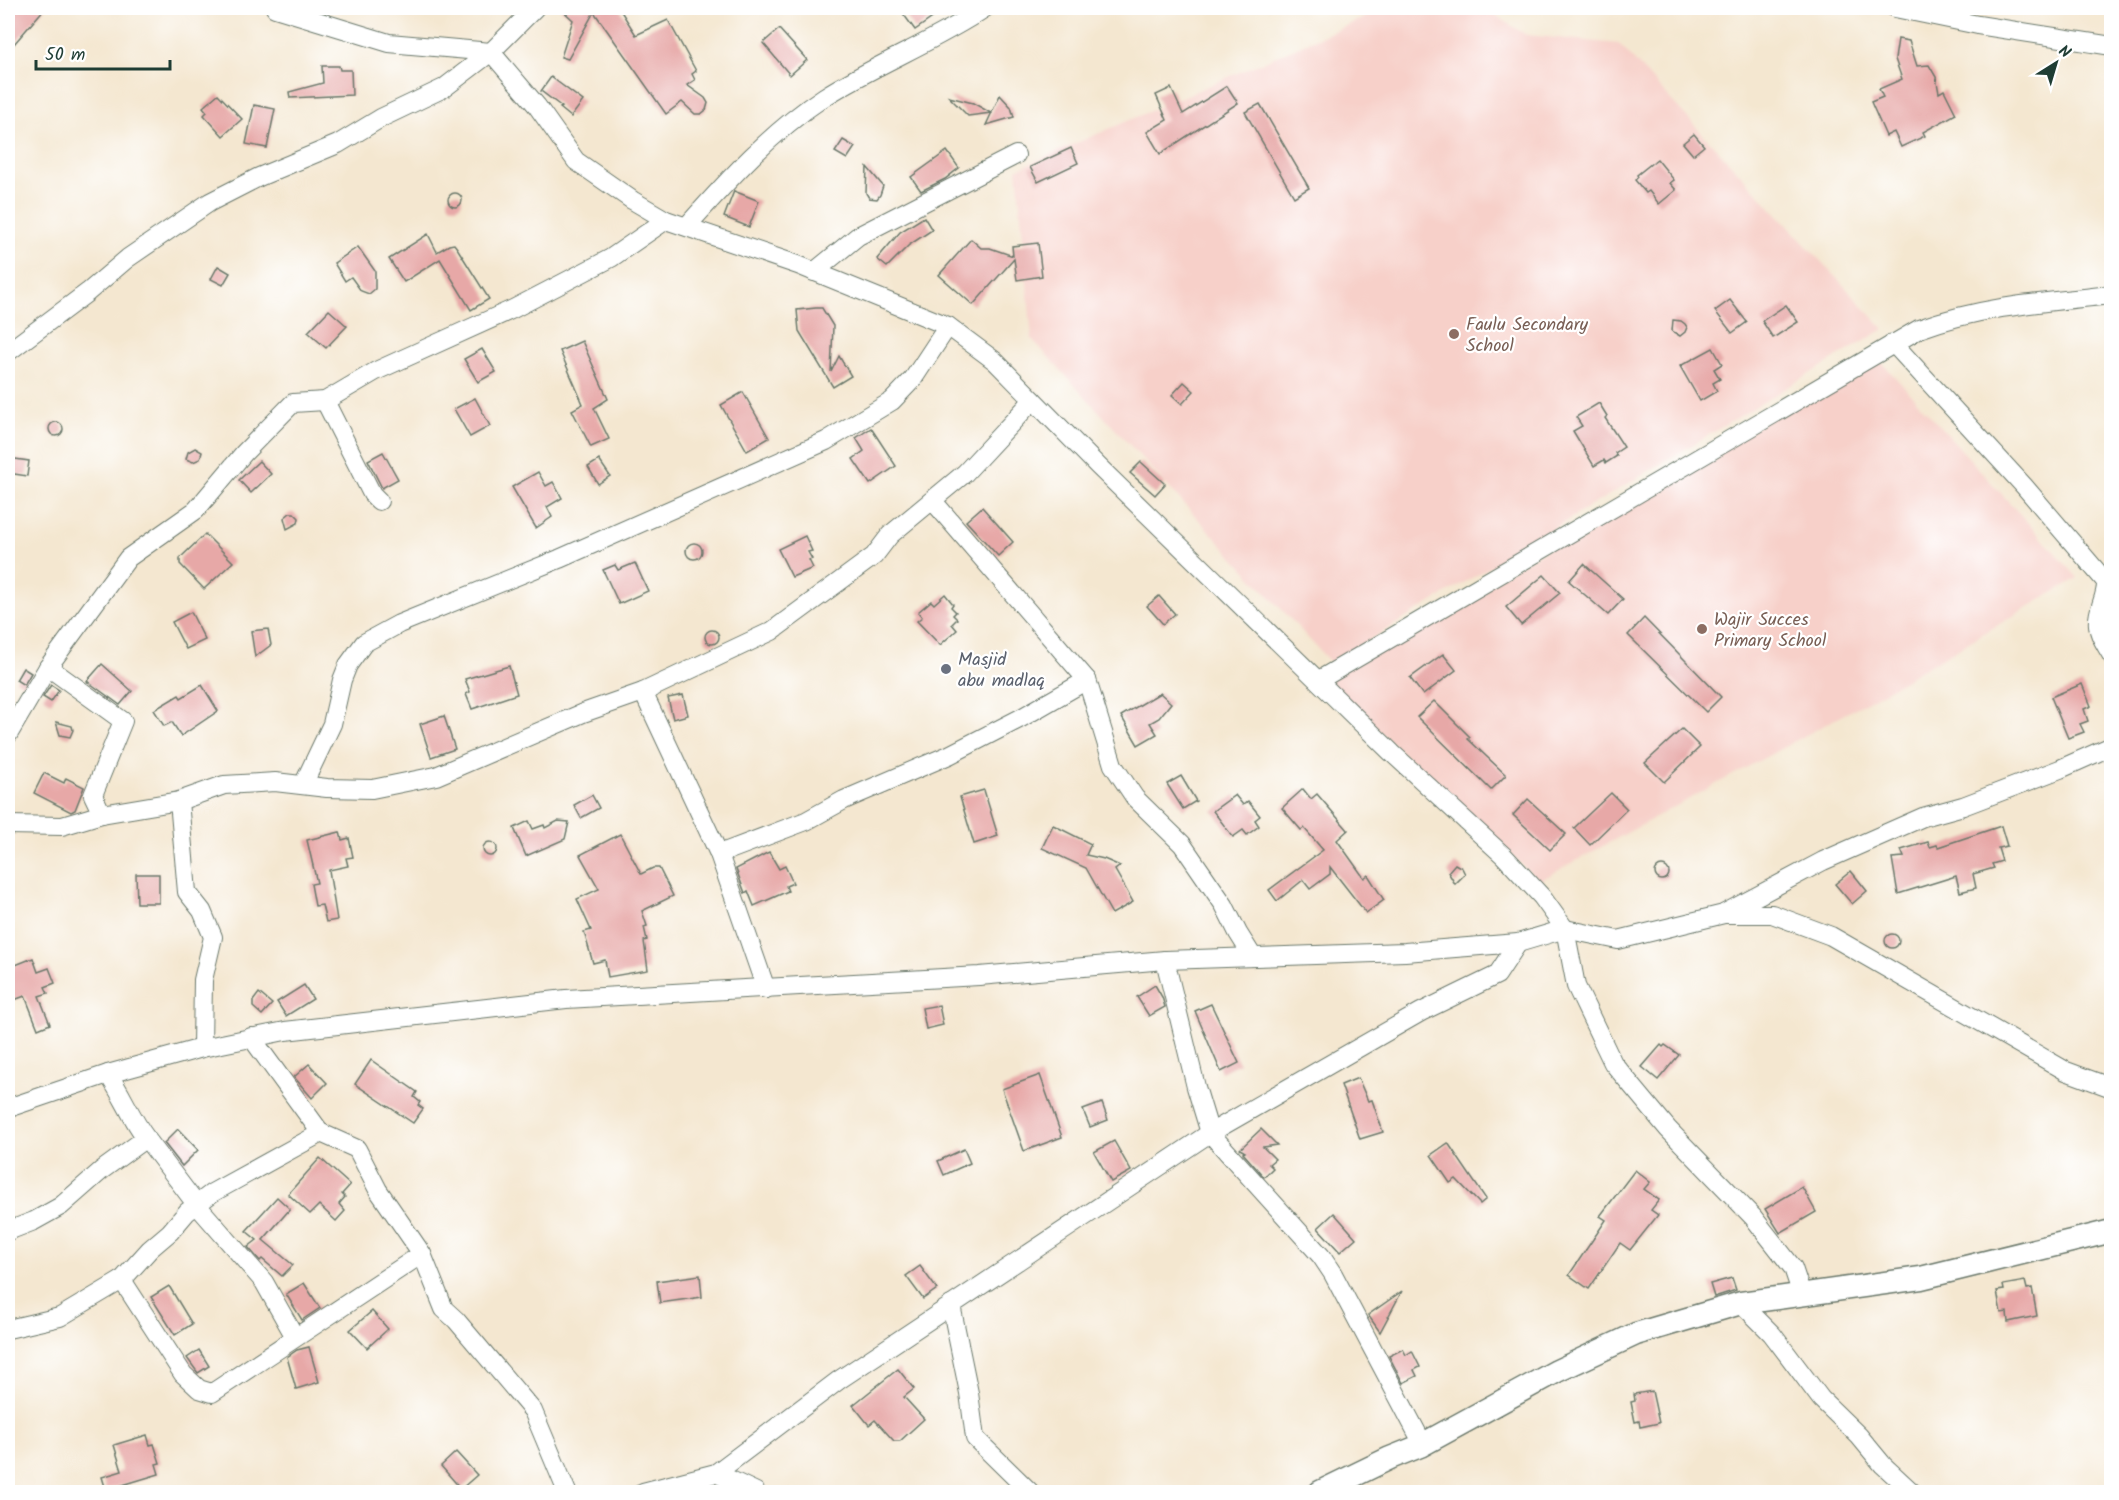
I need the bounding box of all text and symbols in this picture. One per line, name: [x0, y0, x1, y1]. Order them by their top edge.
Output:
scale bar: [36, 33, 170, 71]
north arrow: [2026, 33, 2086, 93]
text: N: [2053, 39, 2076, 65]
text: 50 m: [45, 41, 85, 70]
place label: Faulu Secondary School: [1466, 311, 1589, 361]
marker: Faulu Secondary School: [1447, 327, 1461, 341]
place label: Wajir Succes Primary School: [1714, 606, 1827, 656]
marker: Wajir Succes Primary School: [1695, 622, 1709, 636]
place label: Masjid abu madlaq: [958, 646, 1045, 696]
marker: Masjid abu madlaq: [939, 662, 953, 676]

